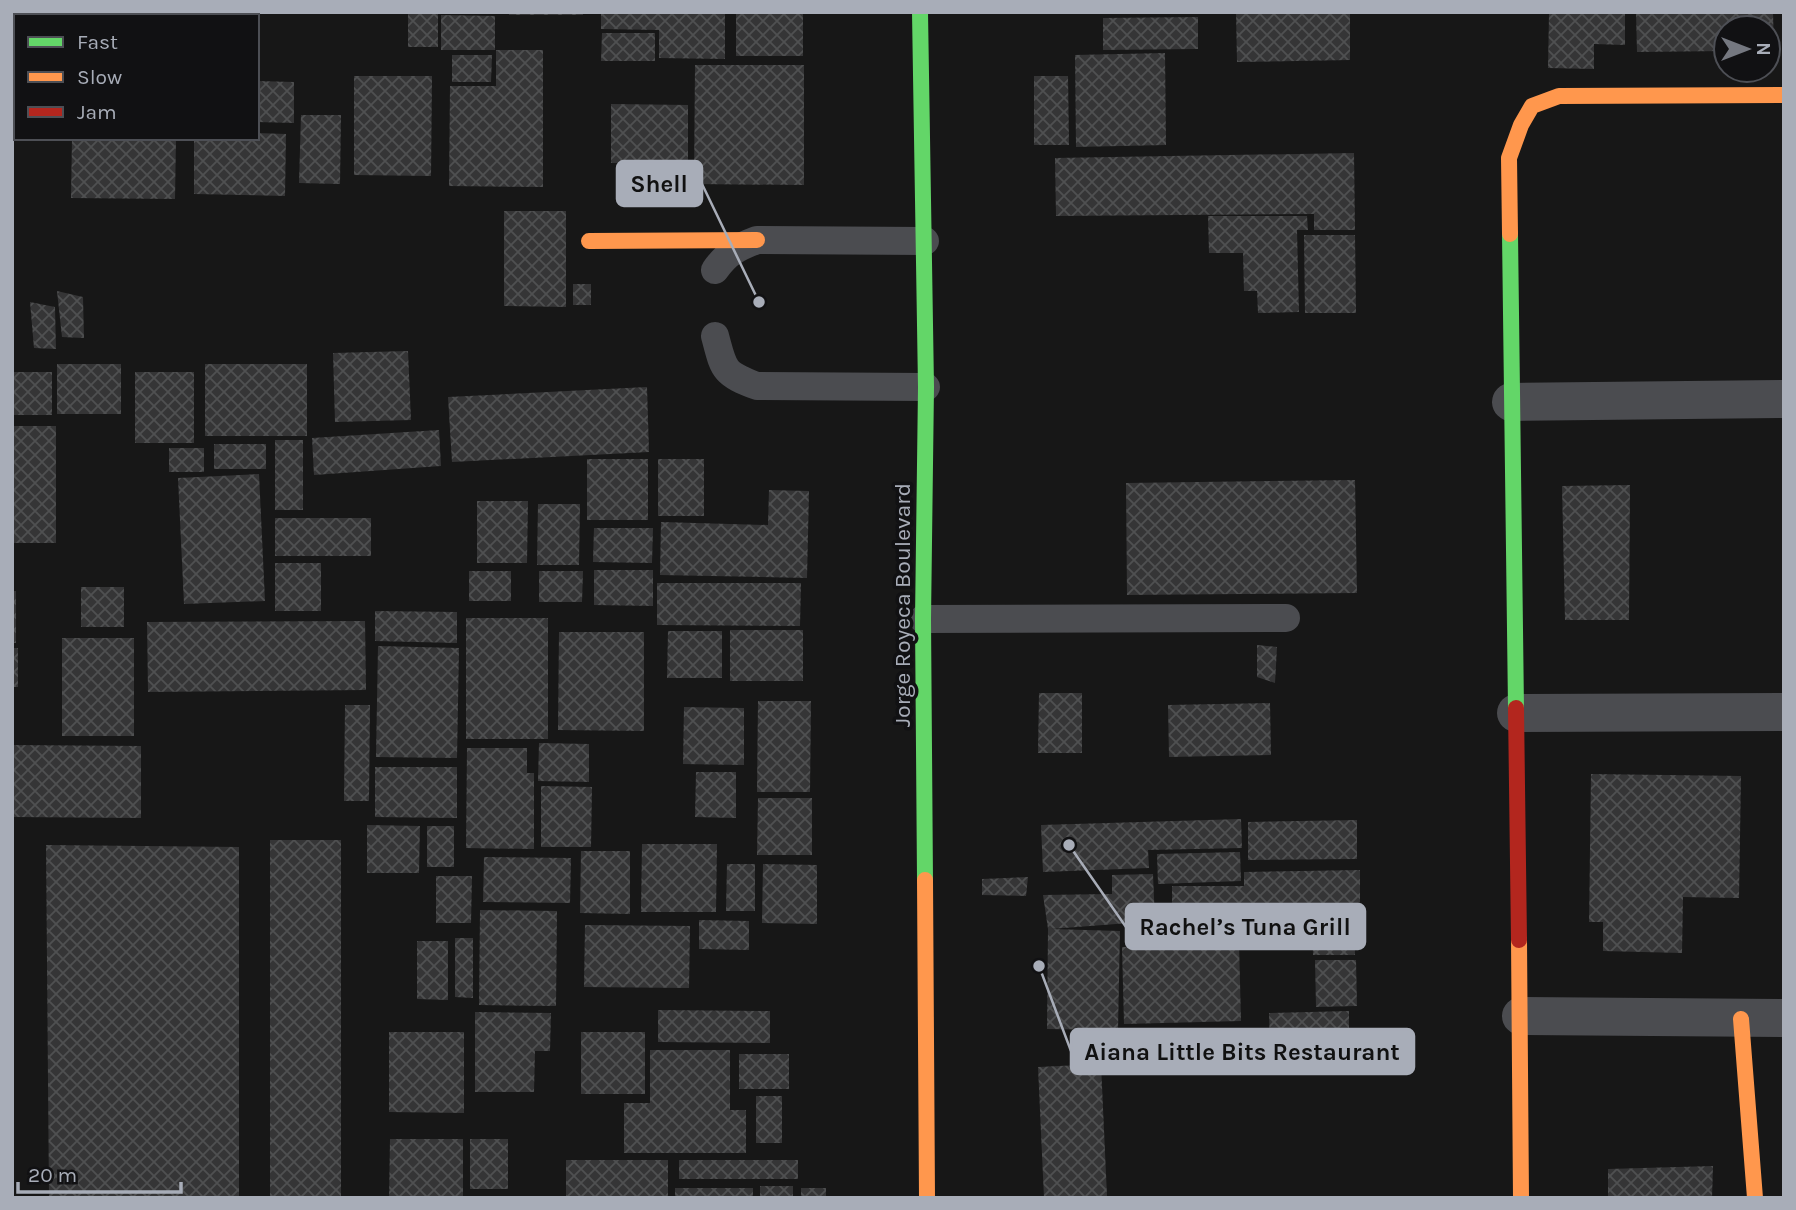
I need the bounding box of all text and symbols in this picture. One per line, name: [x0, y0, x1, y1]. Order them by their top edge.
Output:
legend: [14, 14, 259, 140]
north arrow: [1712, 14, 1782, 84]
text: Fast: [77, 30, 118, 54]
text: N: [1752, 42, 1774, 56]
text: Slow: [77, 65, 122, 89]
text: Jam: [77, 100, 117, 124]
callout: Shell: [617, 161, 702, 206]
text: Shell: [630, 170, 688, 198]
street label: Jorge Royeca Boulevard: [889, 483, 916, 727]
callout: Rachel’s Tuna Grill: [1126, 904, 1365, 949]
text: Rachel’s Tuna Grill: [1139, 913, 1351, 941]
callout: Aiana Little Bits Restaurant: [1071, 1029, 1414, 1074]
text: Aiana Little Bits Restaurant: [1084, 1038, 1400, 1066]
scale bar: [18, 1150, 180, 1194]
text: 20 m: [28, 1163, 77, 1187]

